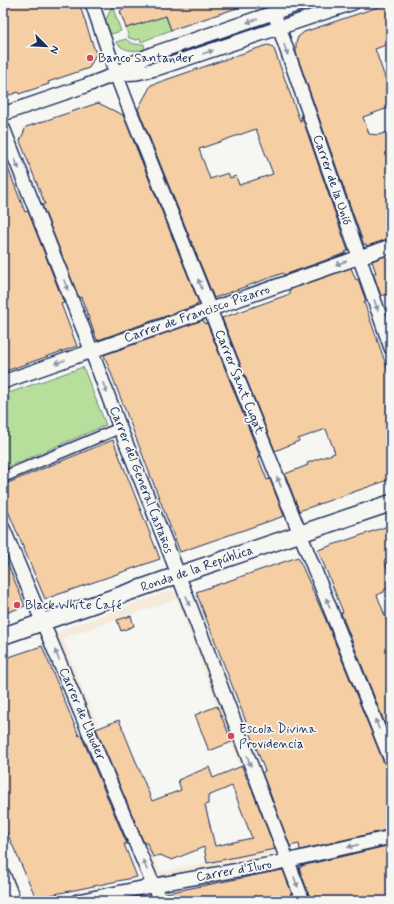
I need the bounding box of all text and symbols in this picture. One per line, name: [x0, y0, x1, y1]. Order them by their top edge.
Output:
one-way arrow: [245, 18, 257, 24]
north arrow: [26, 26, 66, 66]
text: N: [46, 43, 62, 56]
one-way arrow: [284, 44, 290, 56]
one-way arrow: [202, 49, 214, 55]
place label: Banco Santander: [98, 50, 195, 67]
marker: Banco Santander: [85, 53, 95, 63]
street label: Carrer de la Unió: [309, 133, 356, 228]
one-way arrow: [15, 159, 21, 171]
one-way arrow: [335, 261, 347, 267]
one-way arrow: [196, 277, 202, 289]
one-way arrow: [63, 279, 69, 291]
street label: Carrer de Francisco Pizarro: [122, 281, 272, 347]
one-way arrow: [373, 299, 379, 311]
street label: Carrer Sant Cugat: [209, 327, 268, 437]
one-way arrow: [54, 360, 66, 366]
one-way arrow: [102, 383, 108, 395]
street label: Carrer del General Castaños: [105, 404, 177, 556]
one-way arrow: [276, 476, 282, 488]
street label: Ronda de la República: [138, 542, 256, 596]
one-way arrow: [185, 595, 191, 607]
one-way arrow: [325, 596, 331, 608]
place label: Black White Café: [25, 597, 122, 614]
marker: Black White Café: [12, 600, 22, 610]
one-way arrow: [54, 649, 60, 660]
street label: Carrer de Llauder: [55, 665, 110, 764]
one-way arrow: [373, 717, 379, 729]
place label: Escola Divina Providencia: [239, 721, 317, 753]
marker: Escola Divina Providencia: [226, 731, 236, 741]
one-way arrow: [247, 756, 253, 768]
one-way arrow: [347, 844, 359, 850]
street label: Carrer d'Iluro: [195, 856, 273, 886]
one-way arrow: [142, 859, 148, 871]
one-way arrow: [294, 877, 300, 889]

